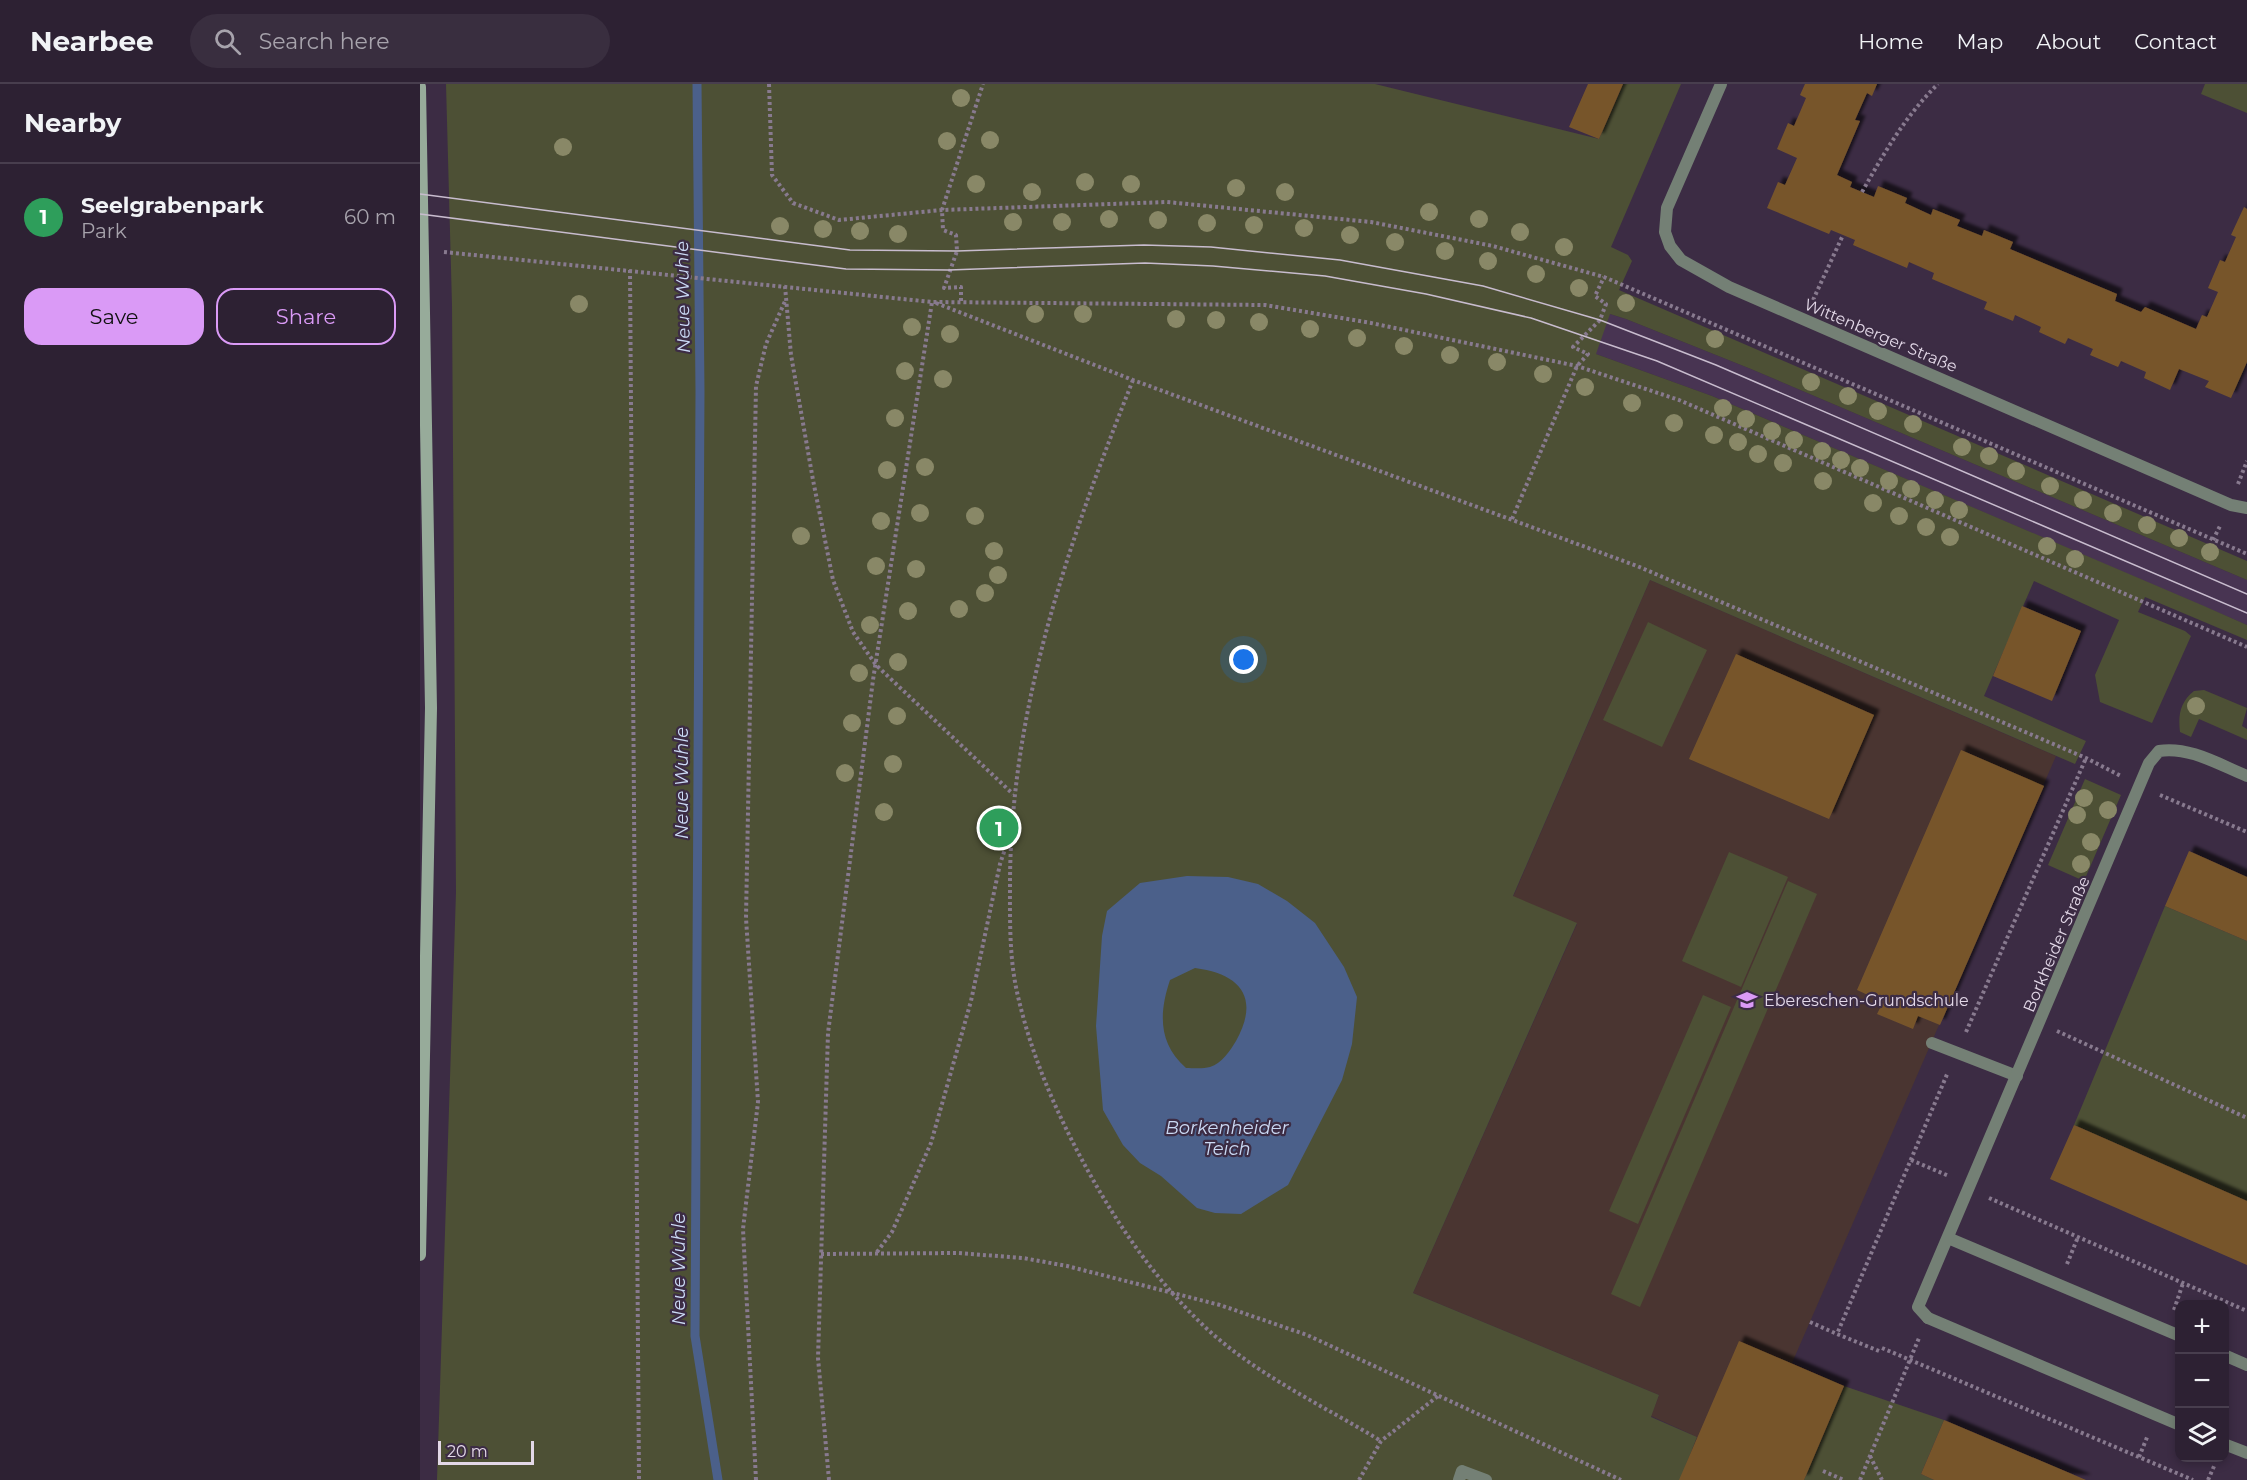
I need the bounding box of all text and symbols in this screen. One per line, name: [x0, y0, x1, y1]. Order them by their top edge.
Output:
search box: [190, 14, 610, 68]
text: Nearbee: [30, 24, 154, 58]
icon: search: [211, 25, 244, 58]
text: Search here: [259, 28, 390, 55]
text: Home: [1858, 29, 1923, 54]
text: Map: [1956, 29, 2003, 54]
text: About: [2036, 29, 2101, 54]
text: Contact: [2134, 29, 2217, 54]
text: Nearby: [24, 107, 121, 139]
text: Seelgrabenpark: [81, 192, 264, 219]
text: 1: [40, 205, 47, 229]
text: 60 m: [344, 205, 396, 229]
text: Park: [81, 219, 127, 243]
water label: Neue Wuhle: [671, 241, 695, 353]
button: Save: [24, 288, 204, 345]
button: Share: [216, 288, 396, 345]
street label: Wittenberger Straße: [1801, 295, 1960, 376]
your location: [1229, 645, 1258, 674]
water label: Neue Wuhle: [671, 727, 693, 839]
pin: 1: [980, 806, 1018, 850]
street label: Borkheider Straße: [2019, 873, 2094, 1015]
school or university icon: Ebereschen-Grundschule: [1735, 988, 1759, 1012]
place label: Ebereschen-Grundschule: [1764, 991, 1969, 1010]
water label: Borkenheider Teich: [1165, 1117, 1290, 1160]
water label: Neue Wuhle: [668, 1213, 690, 1325]
map controls: [2175, 1300, 2229, 1462]
button: +: [2175, 1300, 2229, 1354]
button: −: [2175, 1354, 2229, 1408]
button: layers: [2175, 1408, 2229, 1462]
scale bar: [438, 1438, 534, 1466]
text: 20 m: [447, 1442, 488, 1461]

